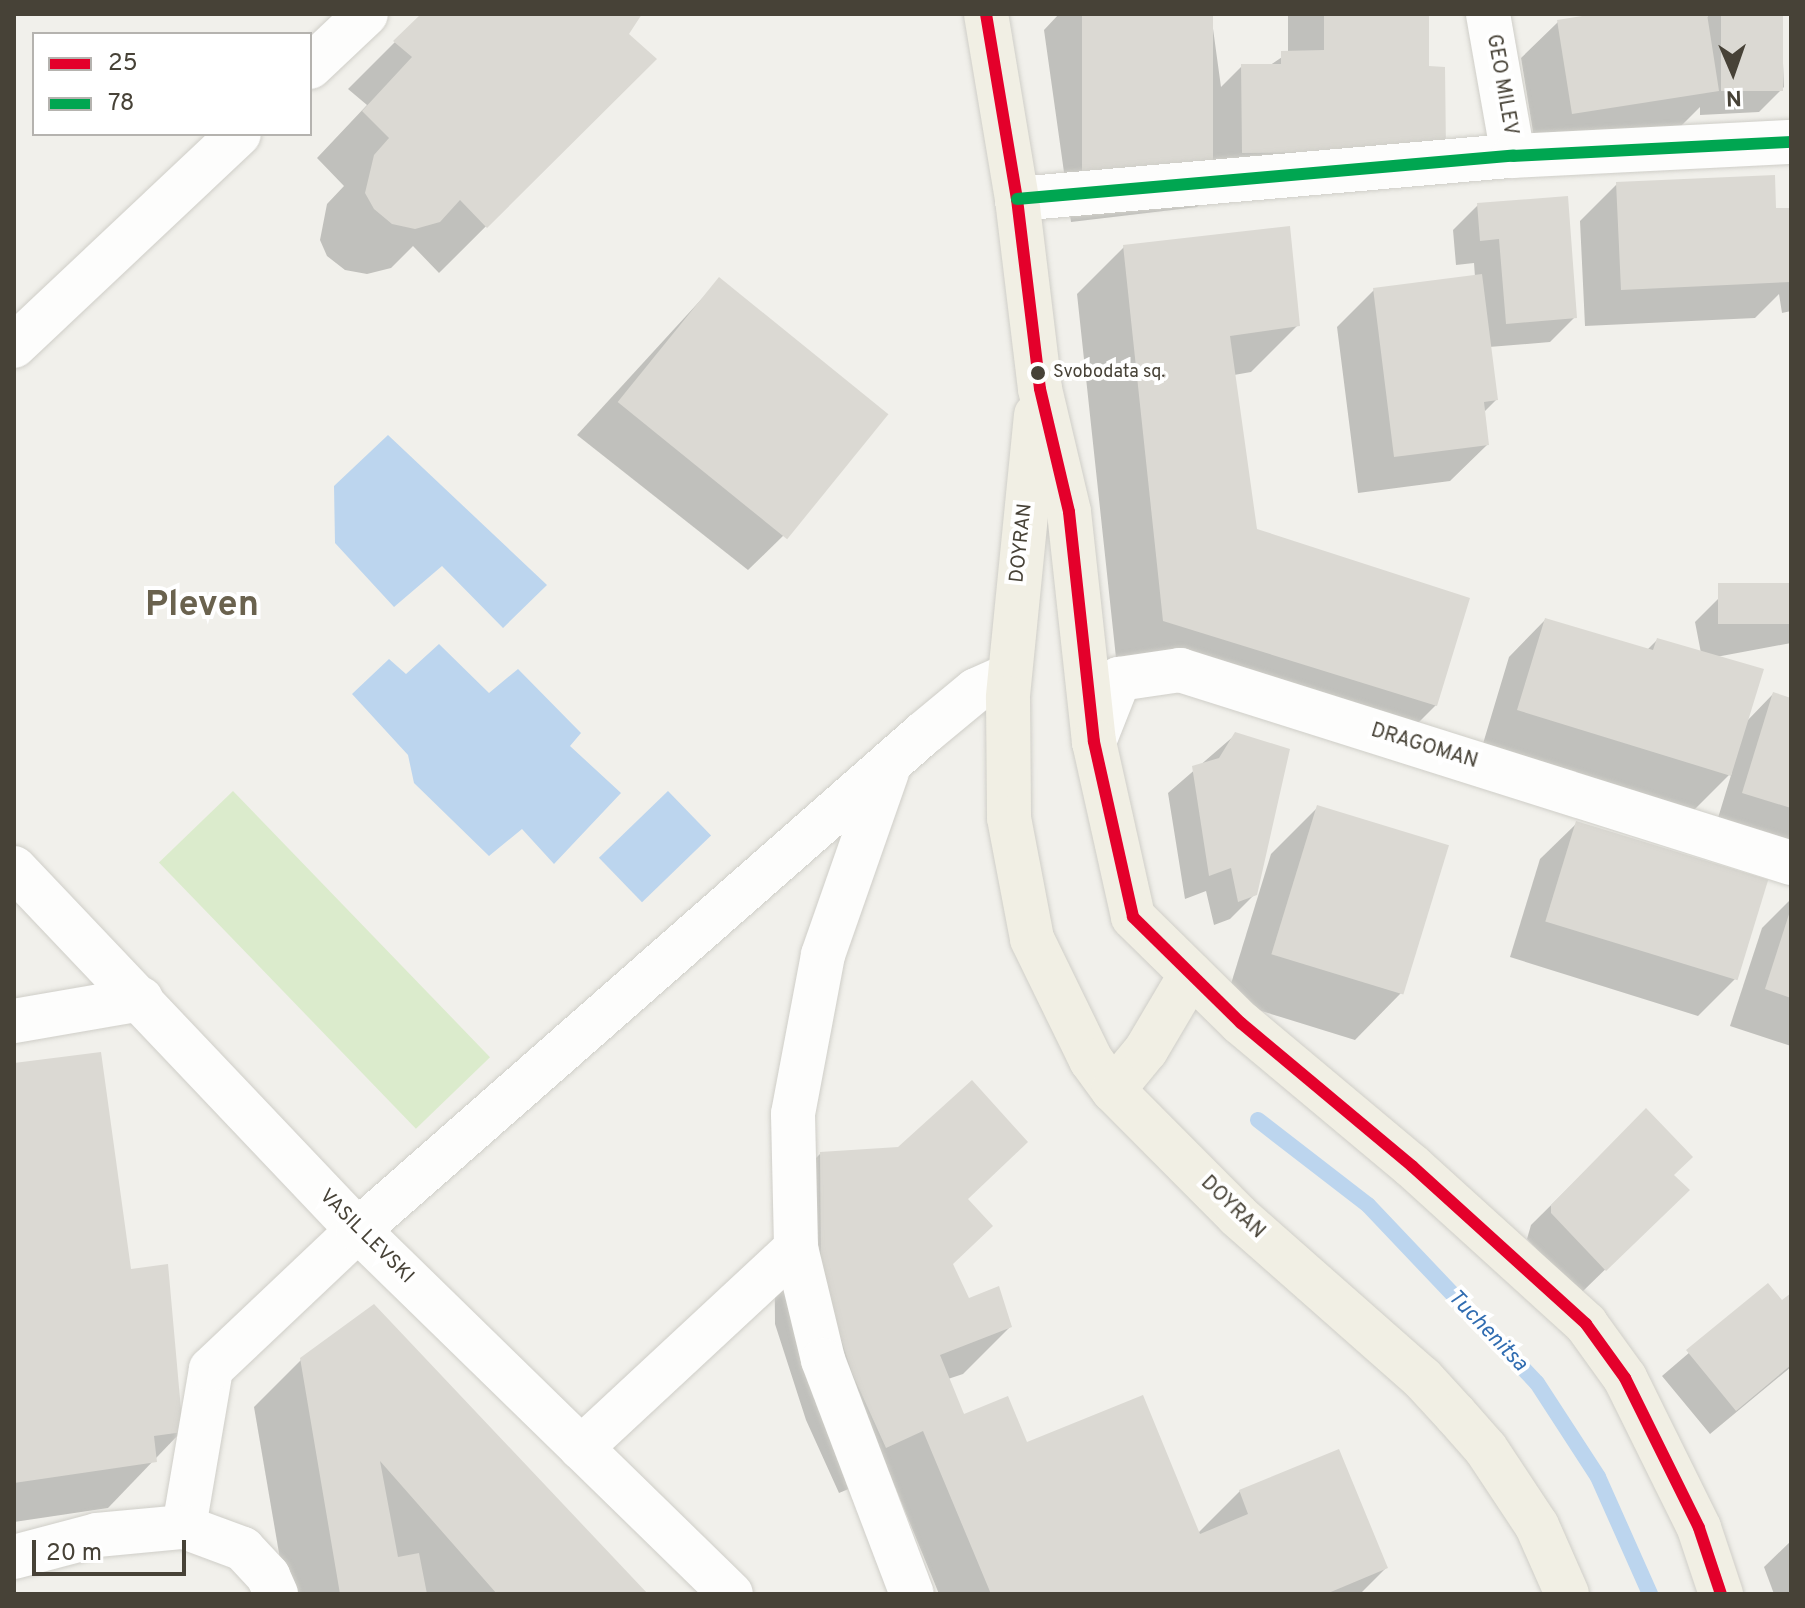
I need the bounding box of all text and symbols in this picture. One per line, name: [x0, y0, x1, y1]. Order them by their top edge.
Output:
legend: [32, 32, 312, 136]
north arrow: [1693, 32, 1773, 112]
street label: GEO MILEV: [1480, 33, 1522, 137]
text: 25: [108, 49, 138, 79]
text: N: [1725, 83, 1742, 110]
text: 78: [108, 89, 134, 119]
place label: Svobodata sq.: [1053, 362, 1165, 384]
marker: Svobodata sq.: [1030, 365, 1046, 381]
street label: DOYRAN: [1006, 502, 1038, 584]
district label: Pleven: [145, 585, 259, 629]
street label: DRAGOMAN: [1368, 719, 1480, 775]
street label: DOYRAN: [1195, 1172, 1269, 1244]
street label: VASIL LEVSKI: [314, 1185, 418, 1289]
water label: Tuchenitsa: [1442, 1285, 1532, 1377]
scale bar: [36, 1524, 190, 1574]
text: 20 m: [46, 1539, 102, 1569]

